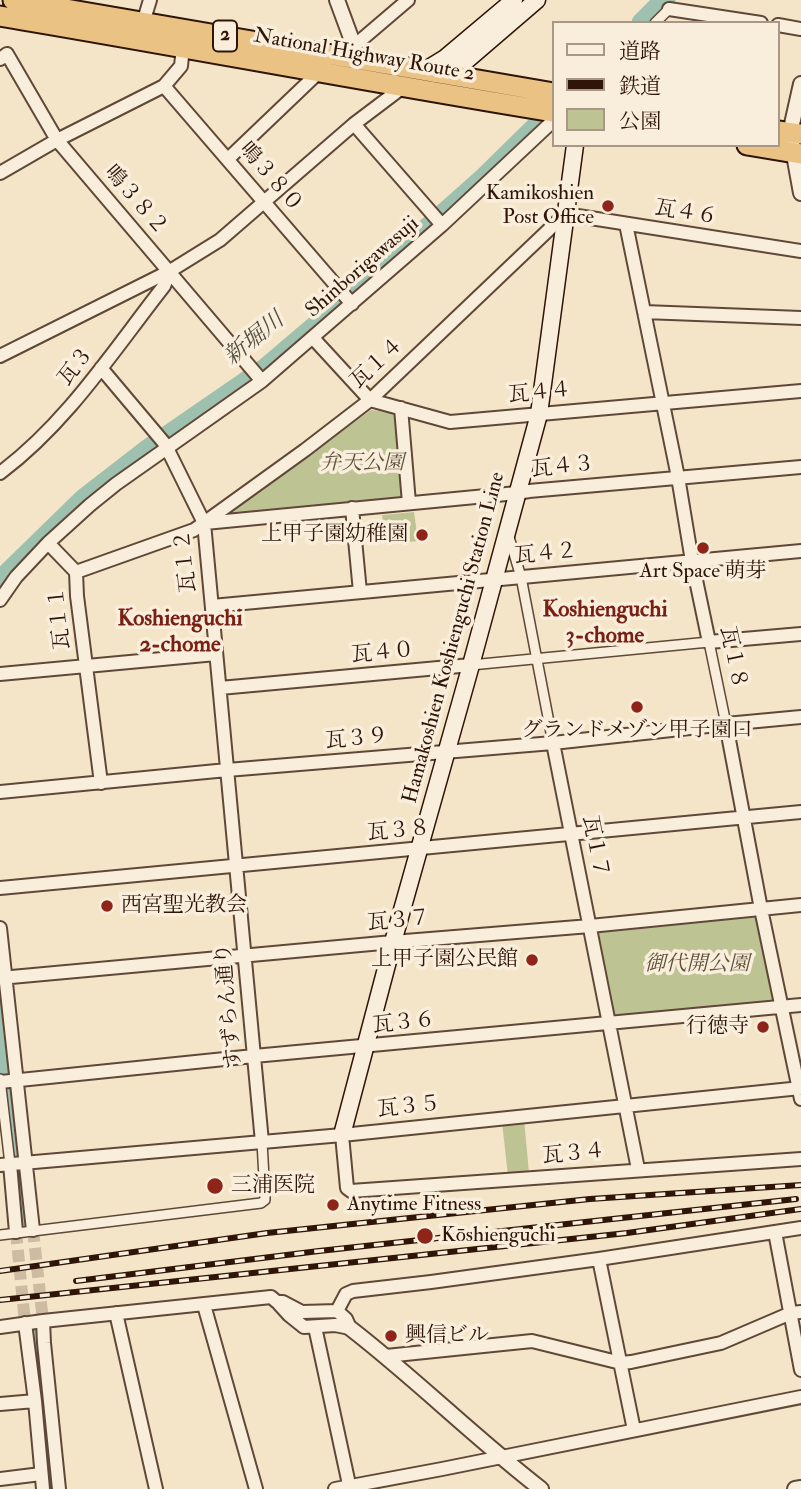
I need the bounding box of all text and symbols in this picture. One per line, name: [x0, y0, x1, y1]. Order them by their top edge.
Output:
road number: 2: [213, 20, 237, 52]
legend: [552, 21, 780, 147]
street label: National Highway Route 2: [252, 24, 476, 88]
text: 道路: [619, 38, 661, 65]
text: 鉄道: [619, 73, 661, 100]
text: 公園: [619, 108, 661, 135]
street label: 鳴３８０: [233, 138, 307, 218]
street label: 鳴３８２: [98, 161, 172, 241]
place label: Kamikoshien Post Office: [486, 181, 594, 231]
street label: 瓦４６: [653, 197, 719, 231]
marker: Kamikoshien Post Office: [600, 198, 616, 214]
street label: Shinborigawasuji: [301, 212, 425, 324]
water label: 新堀川: [220, 308, 290, 372]
street label: 瓦１４: [346, 333, 410, 395]
street label: 瓦３: [54, 343, 100, 391]
street label: 瓦４４: [508, 379, 572, 409]
park label: 弁天公園: [320, 451, 404, 477]
street label: 瓦４３: [530, 452, 596, 484]
street label: Hamakoshien Koshienguchi Station Line: [399, 470, 511, 806]
place label: 上甲子園幼稚園: [261, 522, 408, 548]
marker: 上甲子園幼稚園: [414, 527, 430, 543]
street label: 瓦１２: [171, 528, 203, 594]
street label: 瓦４２: [514, 540, 578, 570]
marker: Art Space 萌芽: [695, 540, 711, 556]
place label: Art Space 萌芽: [640, 559, 766, 585]
street label: 瓦１１: [45, 585, 77, 651]
district label: Koshienguchi 3-chome: [543, 597, 667, 651]
district label: Koshienguchi 2-chome: [118, 606, 242, 660]
street label: 瓦１８: [713, 625, 751, 691]
street label: 瓦４０: [351, 639, 415, 669]
marker: グランドメゾン甲子園口: [629, 699, 645, 715]
place label: グランドメゾン甲子園口: [522, 718, 752, 744]
street label: 瓦３９: [325, 725, 389, 755]
street label: 瓦１７: [576, 814, 612, 880]
street label: 瓦３８: [367, 817, 431, 847]
place label: 西宮聖光教会: [121, 893, 247, 919]
marker: 西宮聖光教会: [99, 898, 115, 914]
street label: 瓦３７: [367, 907, 431, 937]
street label: すずらん通り: [212, 942, 248, 1070]
place label: 上甲子園公民館: [371, 947, 518, 973]
marker: 上甲子園公民館: [524, 952, 540, 968]
park label: 御代開公園: [645, 952, 749, 978]
street label: 瓦３６: [371, 1008, 437, 1040]
place label: 行徳寺: [686, 1014, 749, 1040]
marker: 行徳寺: [755, 1019, 771, 1035]
street label: 瓦３５: [376, 1092, 442, 1124]
street label: 瓦３４: [542, 1140, 606, 1170]
place label: 三浦医院: [231, 1173, 315, 1199]
marker: 三浦医院: [205, 1176, 225, 1196]
place label: Anytime Fitness: [347, 1192, 481, 1218]
marker: Anytime Fitness: [325, 1197, 341, 1213]
place label: Kōshienguchi: [441, 1223, 555, 1249]
marker: Kōshienguchi: [415, 1226, 435, 1246]
place label: 興信ビル: [405, 1323, 489, 1349]
marker: 興信ビル: [383, 1328, 399, 1344]

